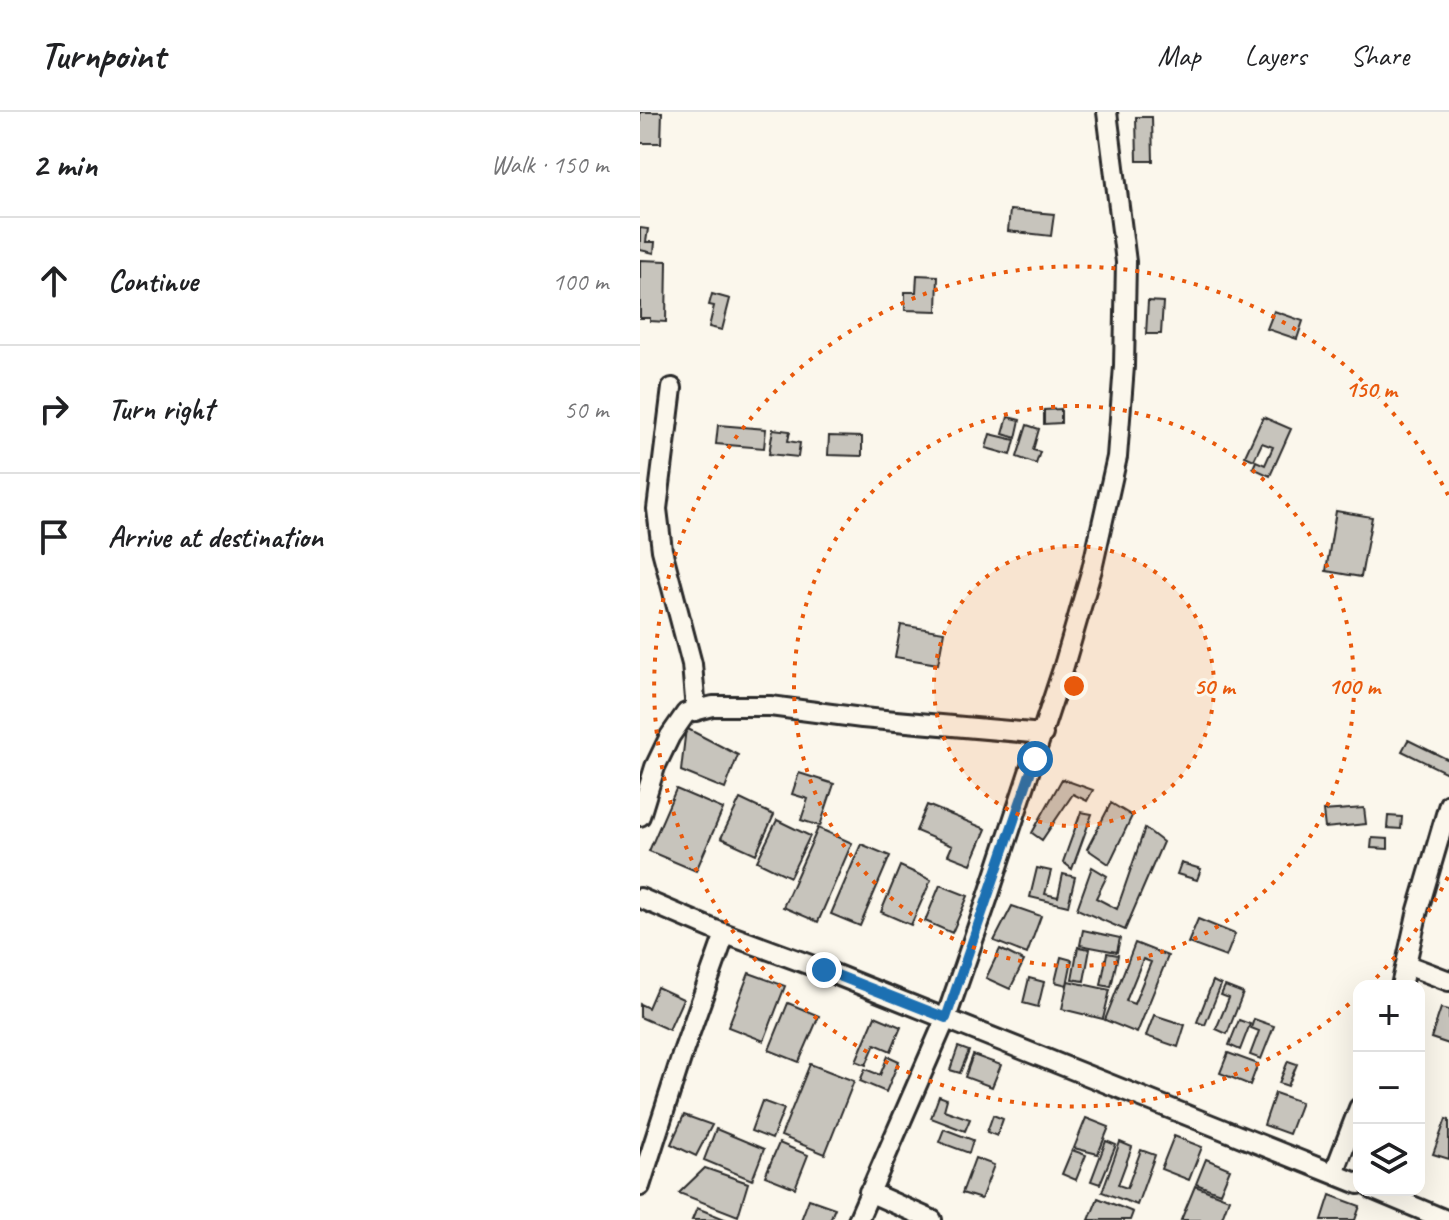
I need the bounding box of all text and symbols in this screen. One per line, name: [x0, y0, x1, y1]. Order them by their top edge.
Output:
text: Turnpoint: [40, 32, 165, 79]
text: Map: [1158, 38, 1201, 73]
text: Layers: [1245, 38, 1306, 73]
text: Share: [1350, 38, 1409, 73]
text: 2 min: [32, 143, 97, 186]
text: Walk · 150 m: [491, 148, 608, 181]
icon: ahead: [32, 259, 76, 303]
text: Continue: [108, 262, 198, 300]
text: 100 m: [552, 265, 608, 298]
text: 150 m: [1345, 374, 1399, 404]
icon: right: [32, 387, 76, 431]
text: Turn right: [108, 390, 213, 428]
text: 50 m: [564, 393, 608, 426]
icon: arrive: [32, 515, 76, 559]
text: Arrive at destination: [108, 518, 323, 556]
text: 50 m: [1194, 671, 1237, 701]
text: 100 m: [1328, 671, 1382, 701]
centre of rings: [1060, 672, 1088, 700]
route start: [1017, 741, 1053, 777]
route end: [806, 952, 842, 988]
map controls: [1353, 980, 1425, 1196]
button: +: [1353, 980, 1425, 1052]
button: −: [1353, 1052, 1425, 1124]
button: layers: [1353, 1124, 1425, 1196]

